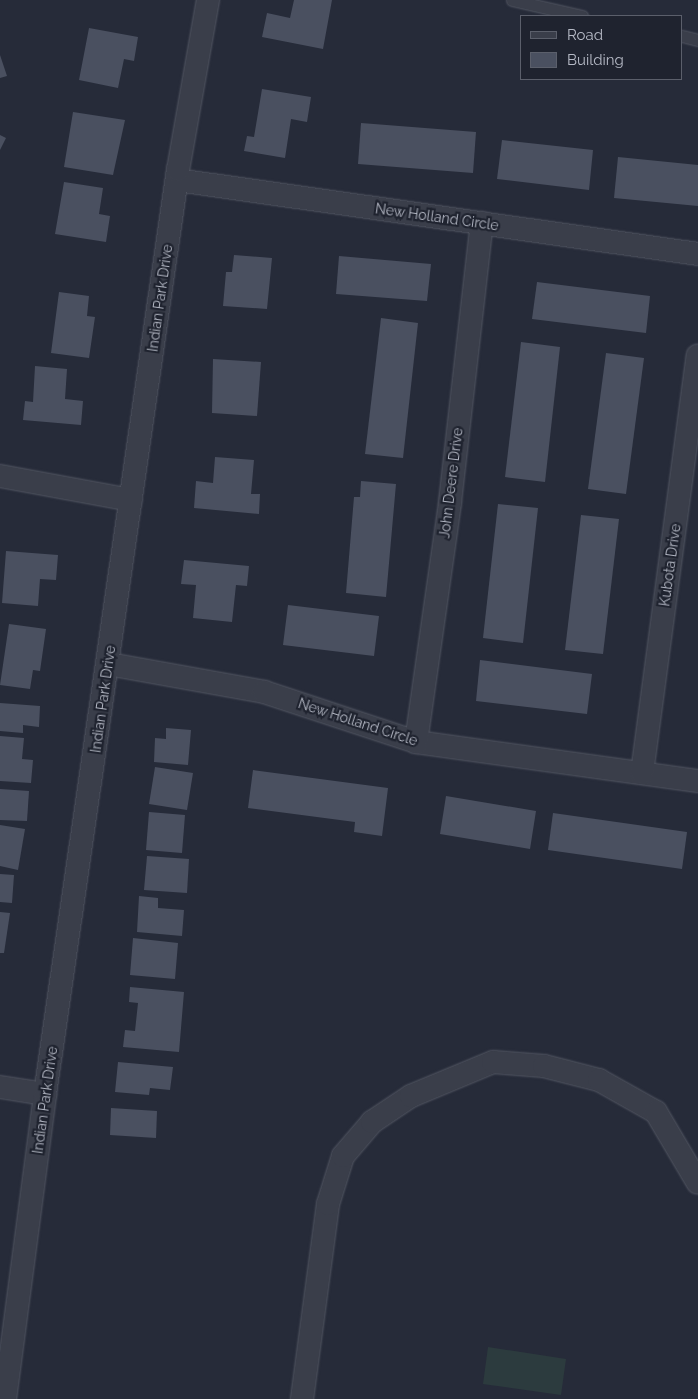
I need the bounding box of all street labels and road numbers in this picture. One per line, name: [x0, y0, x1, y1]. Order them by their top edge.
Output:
street label: New Holland Circle: [374, 200, 500, 234]
street label: Indian Park Drive: [144, 243, 176, 353]
street label: John Deere Drive: [436, 427, 466, 539]
street label: Kubota Drive: [656, 523, 684, 607]
street label: Indian Park Drive: [87, 644, 119, 754]
street label: New Holland Circle: [296, 695, 420, 749]
street label: Indian Park Drive: [29, 1045, 61, 1155]

